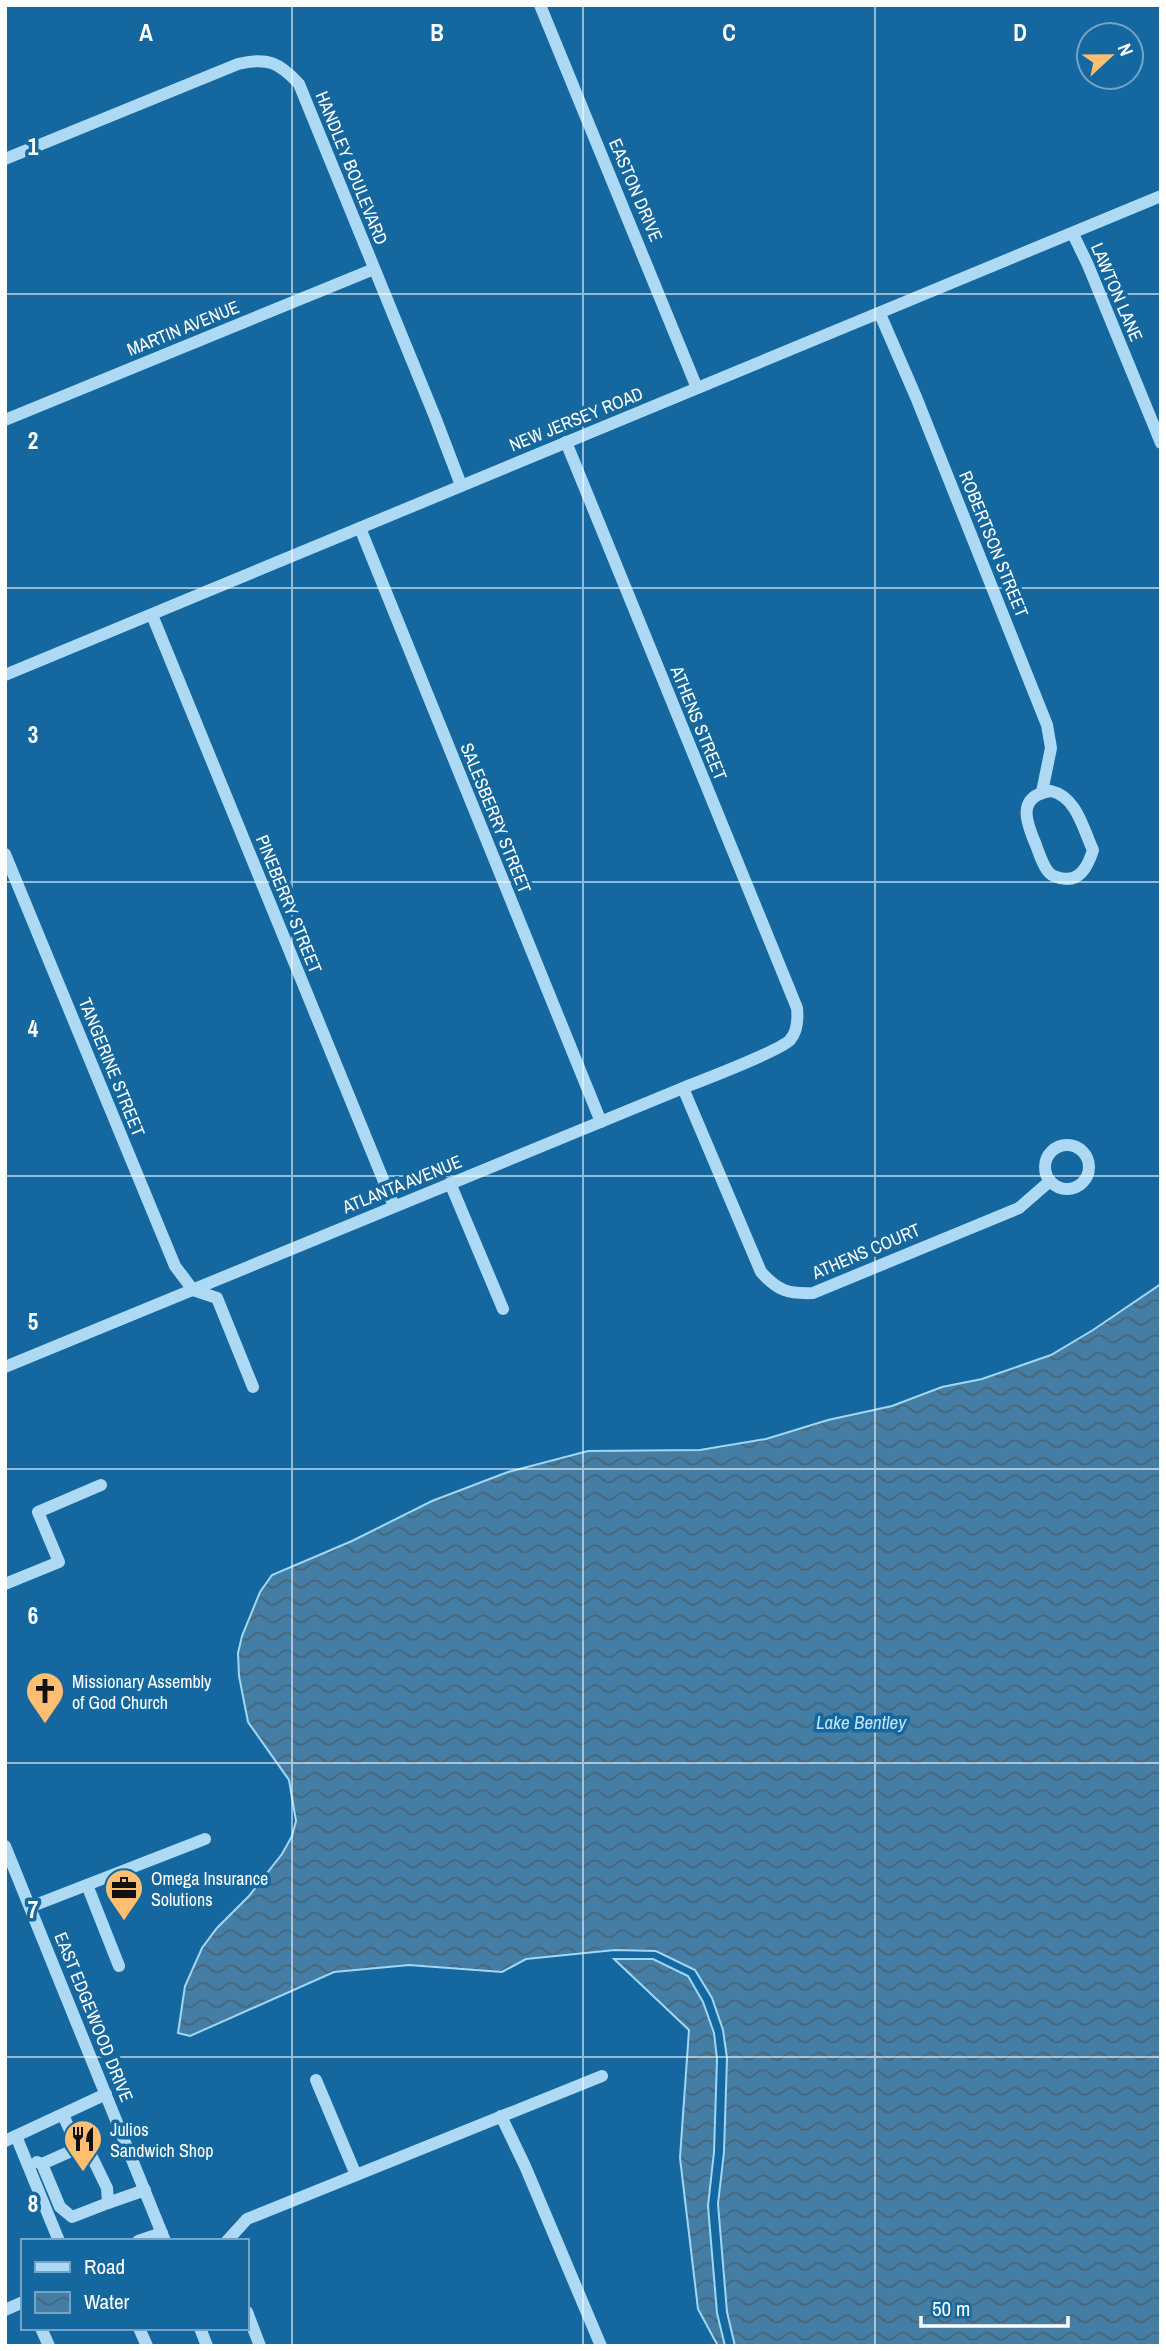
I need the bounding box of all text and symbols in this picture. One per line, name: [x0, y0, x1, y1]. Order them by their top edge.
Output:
text: A: [139, 17, 153, 48]
text: B: [430, 17, 444, 48]
text: C: [722, 17, 736, 48]
text: D: [1013, 17, 1027, 48]
north arrow: [1075, 21, 1145, 91]
text: N: [1112, 40, 1140, 60]
street label: HANDLEY BOULEVARD: [310, 88, 394, 248]
text: 1: [28, 131, 39, 162]
street label: EASTON DRIVE: [603, 135, 669, 245]
street label: LAWTON LANE: [1085, 239, 1149, 345]
street label: MARTIN AVENUE: [123, 294, 243, 362]
street label: NEW JERSEY ROAD: [505, 381, 647, 457]
text: 2: [28, 425, 38, 456]
street label: ROBERTSON STREET: [953, 467, 1035, 621]
street label: ATHENS STREET: [664, 661, 733, 784]
text: 3: [28, 719, 38, 750]
street label: SALESBERRY STREET: [454, 739, 538, 897]
street label: PINEBERRY STREET: [250, 831, 328, 977]
street label: TANGERINE STREET: [73, 994, 151, 1140]
text: 4: [28, 1013, 39, 1044]
street label: ATLANTA AVENUE: [338, 1149, 465, 1220]
street label: ATHENS COURT: [807, 1217, 924, 1285]
text: 5: [28, 1306, 38, 1337]
text: 6: [28, 1600, 38, 1631]
place label: Missionary Assembly of God Church: [72, 1669, 212, 1715]
church icon: Missionary Assembly of God Church: [24, 1670, 66, 1725]
water label: Lake Bentley: [816, 1709, 907, 1735]
place label: Omega Insurance Solutions: [151, 1866, 268, 1912]
office icon: Omega Insurance Solutions: [103, 1867, 145, 1922]
text: 7: [28, 1894, 38, 1925]
street label: EAST EDGEWOOD DRIVE: [49, 1928, 139, 2106]
place label: Julios Sandwich Shop: [110, 2117, 213, 2163]
restaurant icon: Julios Sandwich Shop: [62, 2118, 104, 2173]
text: 8: [28, 2188, 38, 2219]
legend: [21, 2239, 248, 2330]
text: Road: [84, 2252, 125, 2281]
scale bar: [921, 2284, 1068, 2328]
text: Water: [84, 2287, 130, 2316]
text: 50 m: [932, 2294, 970, 2323]

